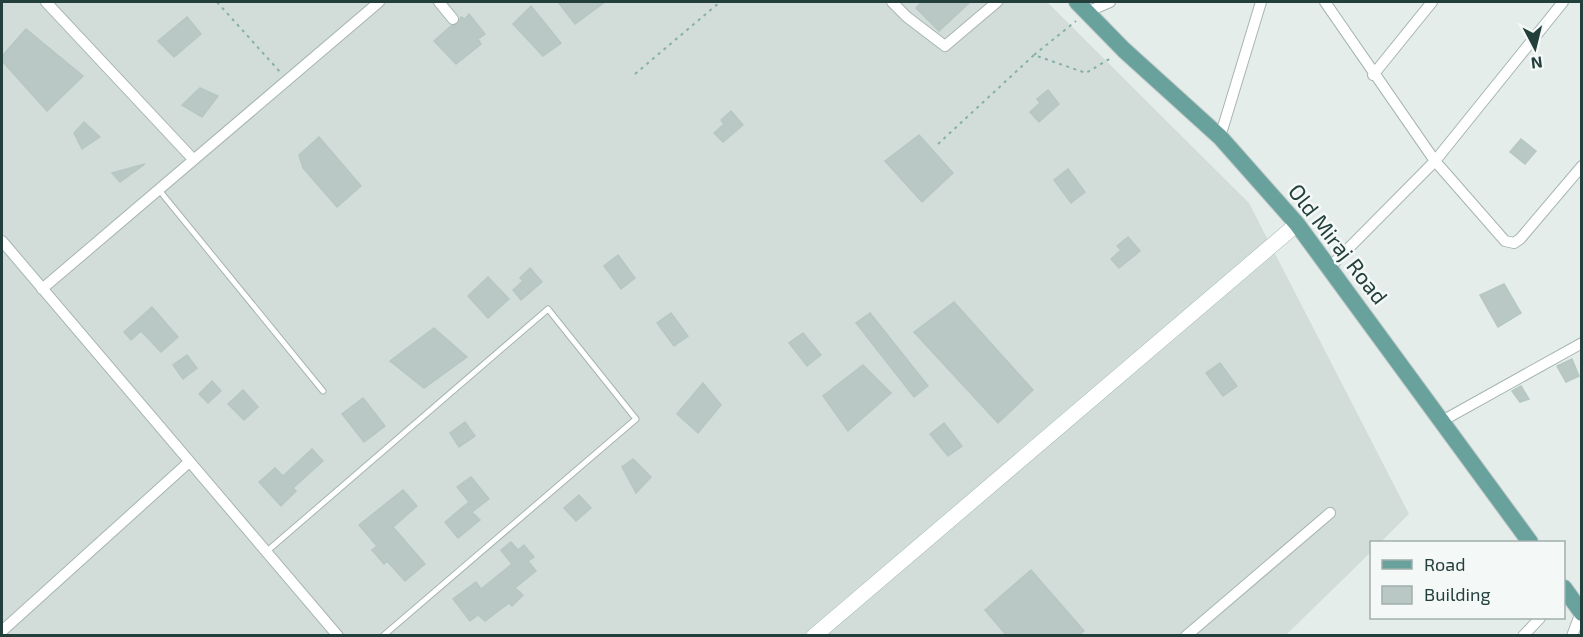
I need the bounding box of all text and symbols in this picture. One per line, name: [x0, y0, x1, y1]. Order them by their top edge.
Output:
north arrow: [1505, 18, 1565, 78]
text: N: [1530, 53, 1544, 74]
street label: Old Miraj Road: [1283, 178, 1394, 309]
legend: [1370, 541, 1565, 619]
text: Road: [1424, 553, 1465, 575]
text: Building: [1424, 583, 1491, 605]

